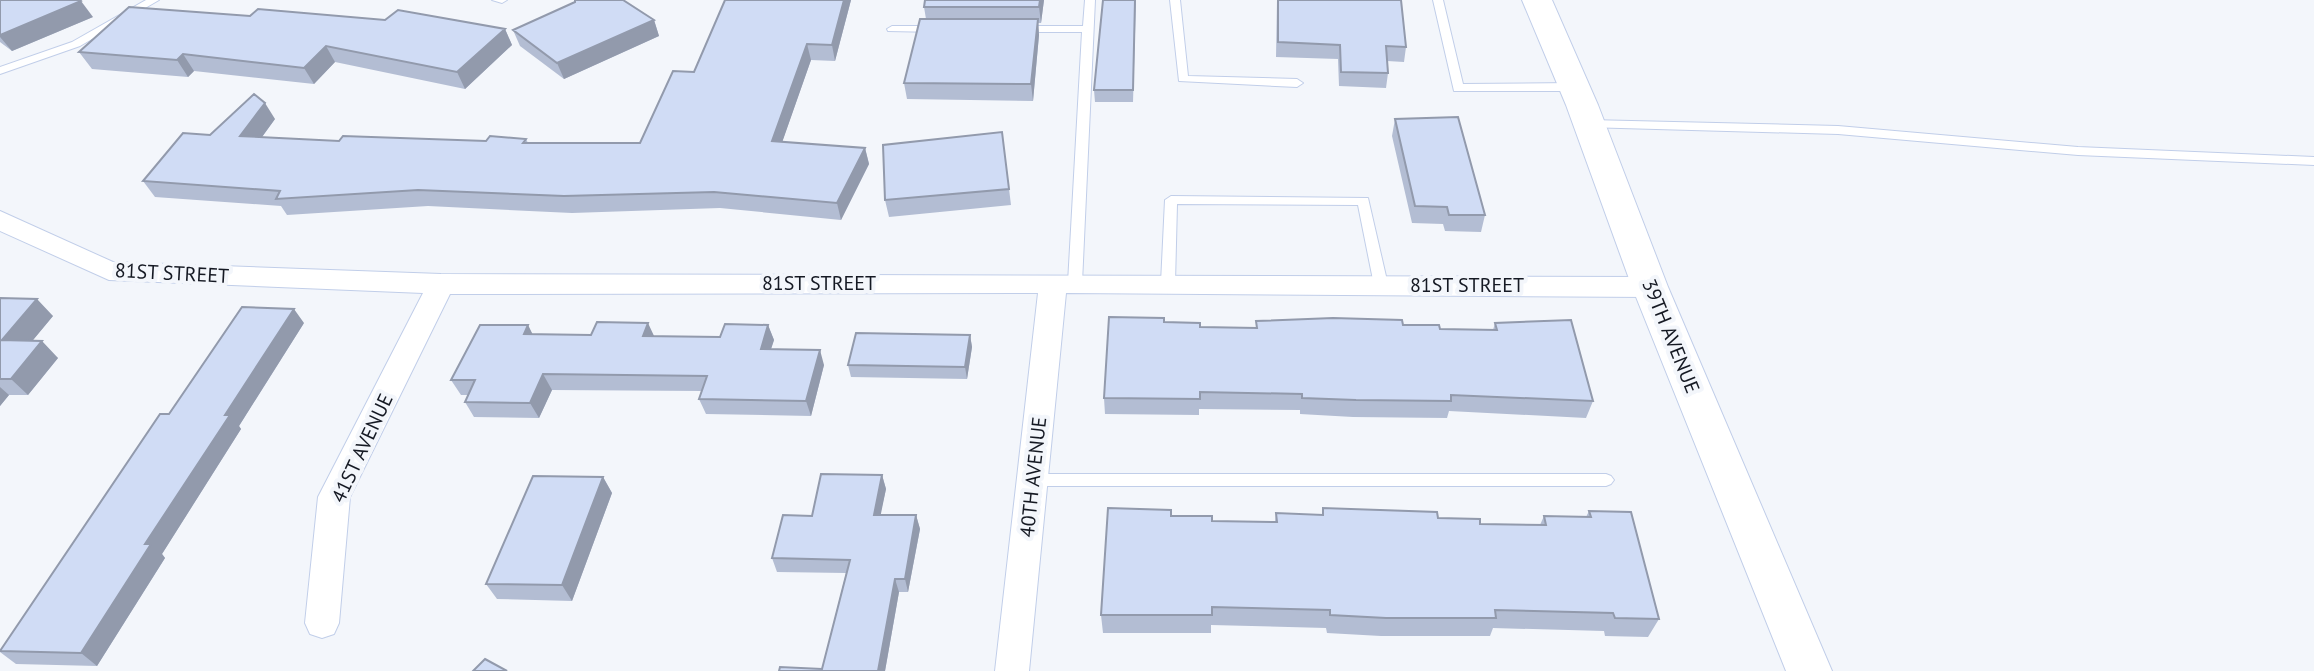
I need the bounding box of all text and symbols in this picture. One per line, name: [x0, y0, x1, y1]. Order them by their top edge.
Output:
street label: 81ST STREET: [114, 257, 230, 289]
street label: 81ST STREET: [762, 270, 876, 296]
street label: 81ST STREET: [1410, 272, 1524, 298]
street label: 39TH AVENUE: [1636, 275, 1706, 397]
street label: 41ST AVENUE: [325, 389, 399, 507]
street label: 40TH AVENUE: [1014, 415, 1052, 539]

